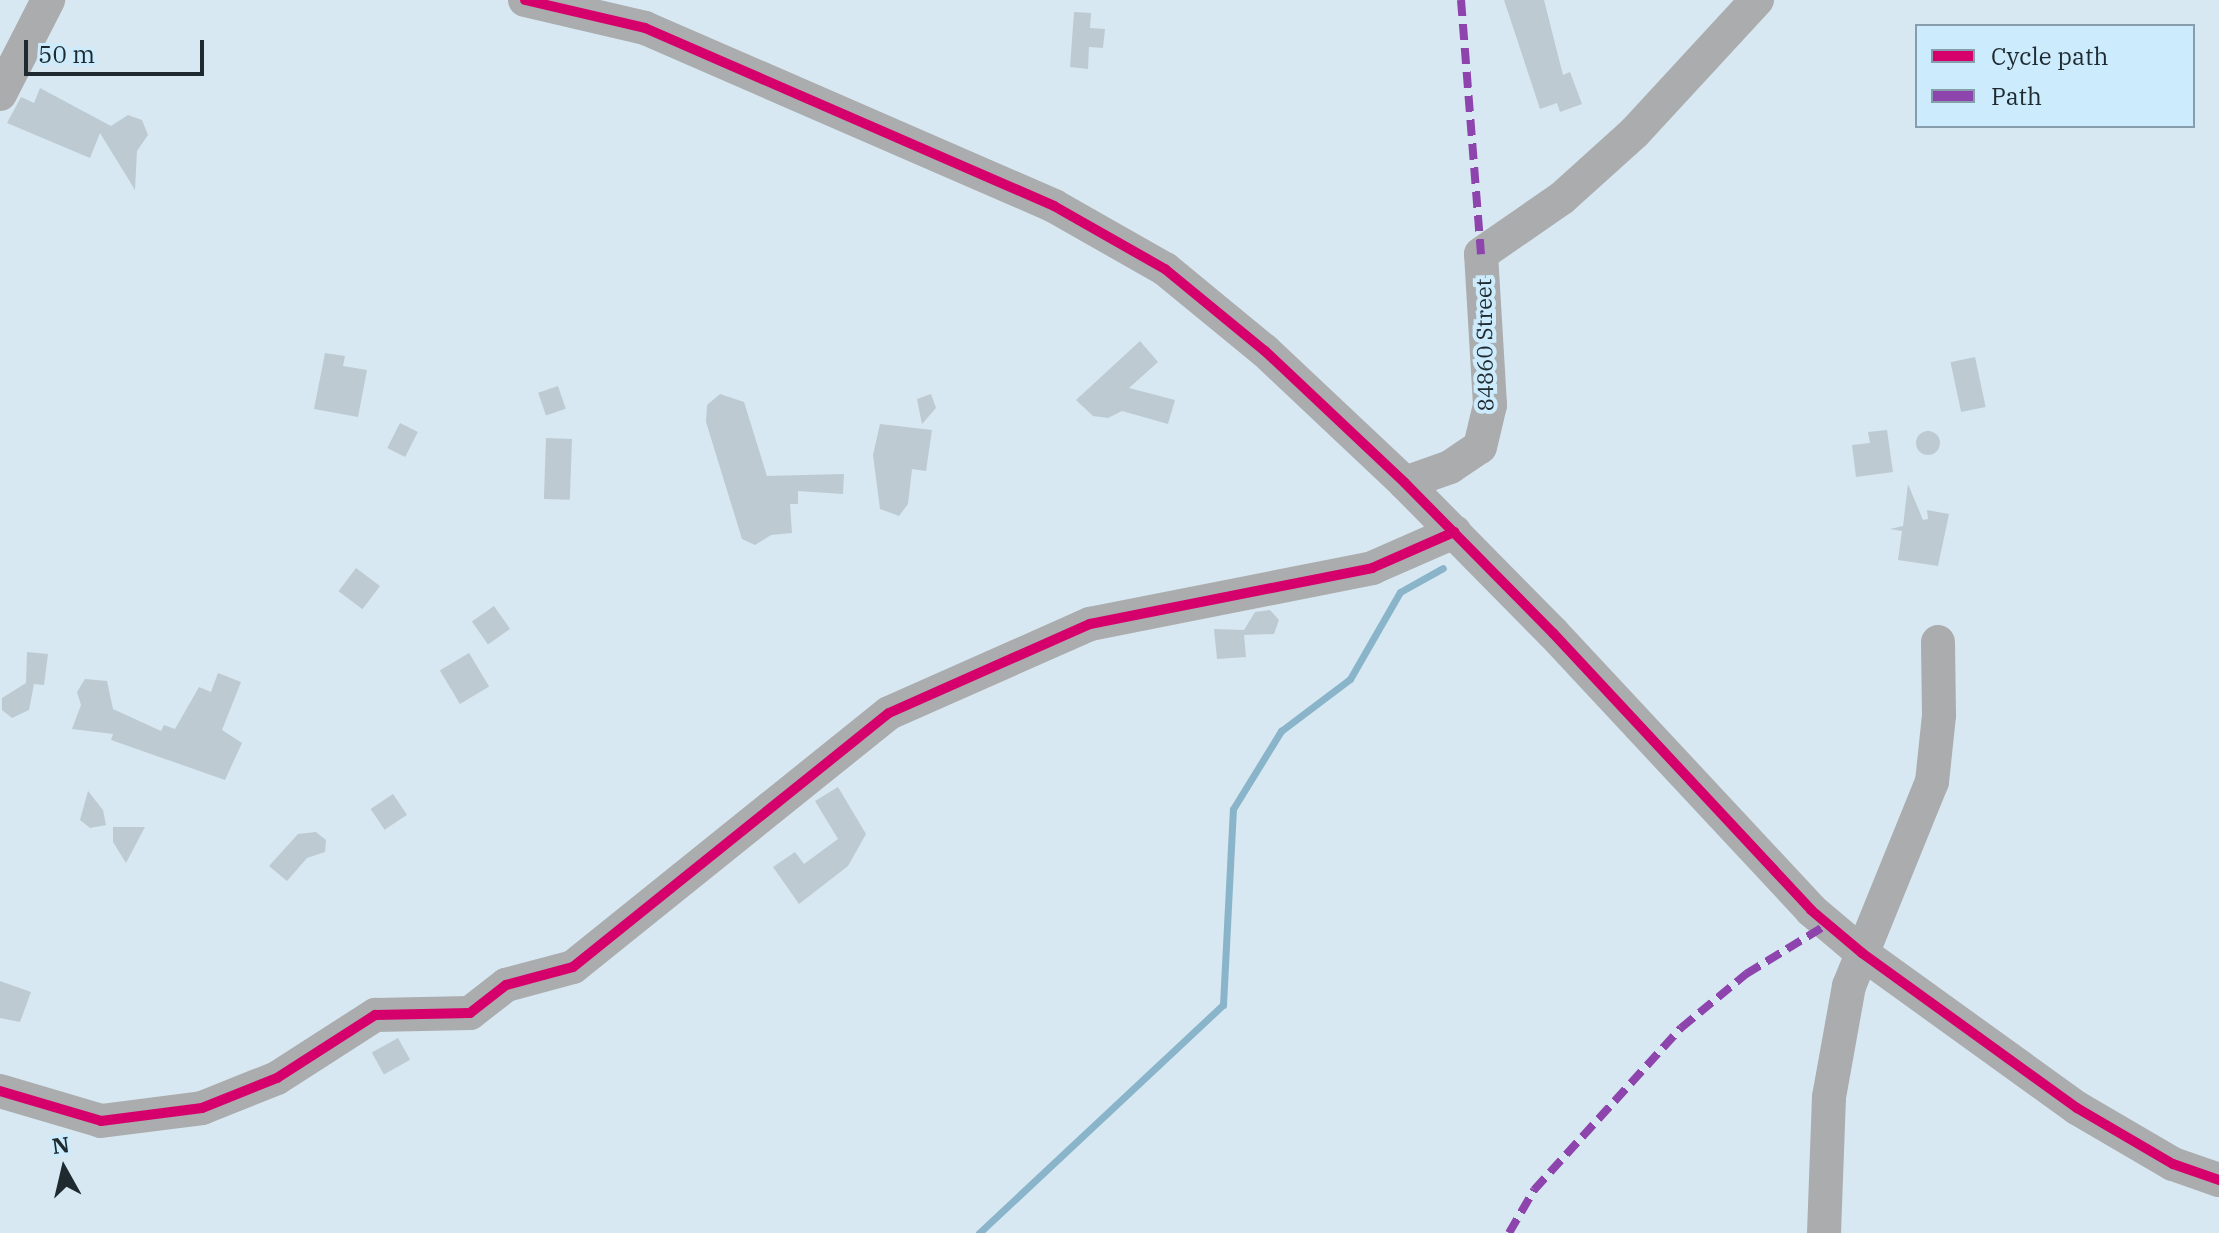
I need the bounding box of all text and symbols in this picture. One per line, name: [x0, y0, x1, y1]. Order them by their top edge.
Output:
scale bar: [28, 24, 208, 74]
legend: [1915, 24, 2195, 128]
text: 50 m: [38, 38, 95, 70]
text: Cycle path: [1991, 40, 2108, 72]
text: Path: [1991, 80, 2042, 112]
street label: 84860 Street: [1470, 278, 1498, 412]
north arrow: [24, 1129, 104, 1209]
text: N: [50, 1129, 71, 1160]

